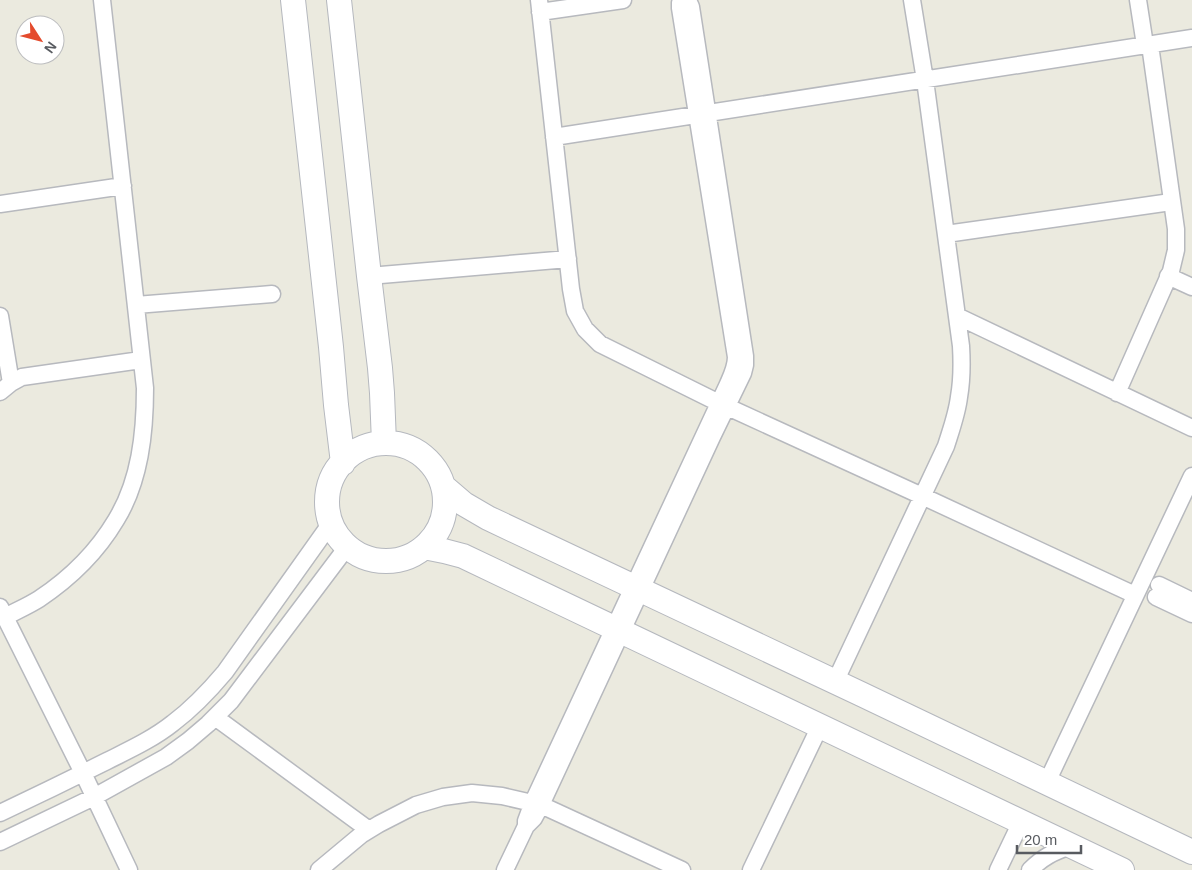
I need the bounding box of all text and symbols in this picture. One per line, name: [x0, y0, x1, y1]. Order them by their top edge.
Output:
north arrow: [15, 15, 65, 65]
text: N: [41, 39, 60, 56]
scale bar: [1017, 822, 1081, 854]
text: 20 m: [1024, 831, 1057, 848]

